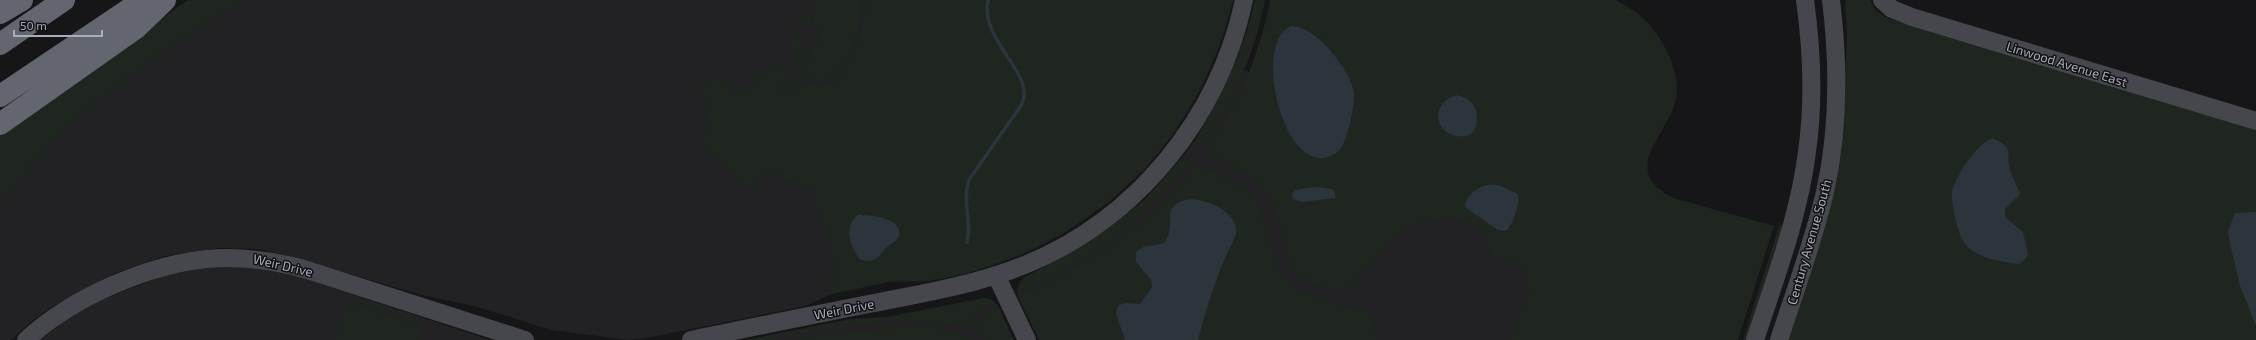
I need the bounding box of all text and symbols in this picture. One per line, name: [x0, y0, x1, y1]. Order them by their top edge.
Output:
scale bar: [14, 12, 102, 38]
text: 50 m: [20, 18, 47, 32]
street label: Linwood Avenue East: [2005, 38, 2129, 90]
street label: Century Avenue South: [1783, 177, 1835, 307]
street label: Weir Drive: [251, 250, 315, 280]
street label: Weir Drive: [813, 295, 875, 323]

